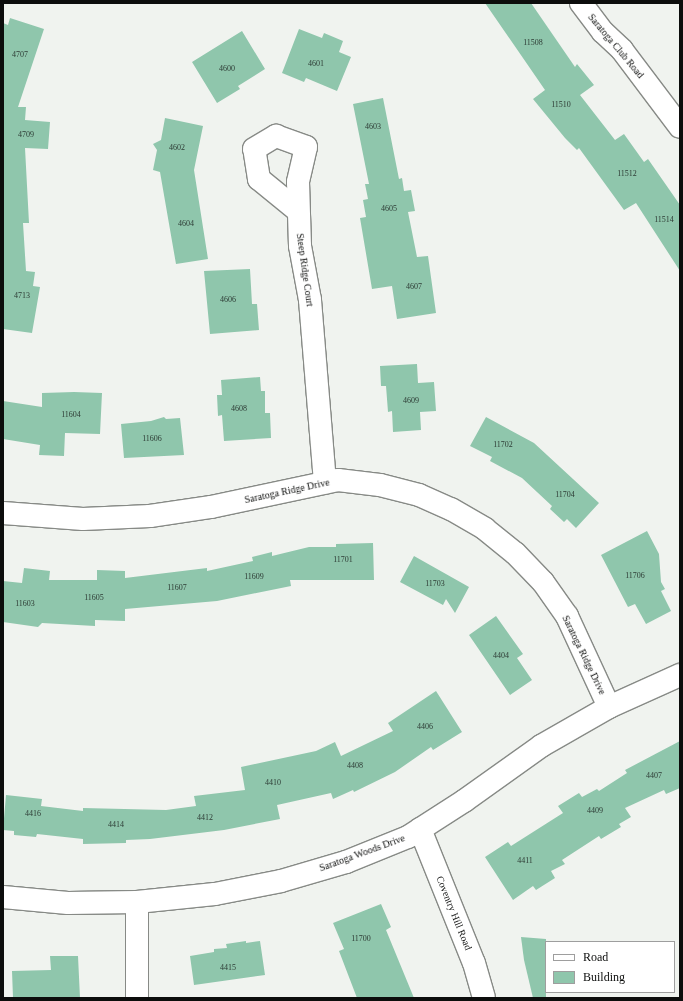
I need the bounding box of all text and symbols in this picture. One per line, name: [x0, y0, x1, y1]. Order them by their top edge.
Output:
street label: Saratoga Club Road: [586, 11, 646, 81]
house number: 11508: [523, 38, 543, 48]
house number: 4707: [12, 50, 28, 60]
house number: 4601: [308, 59, 324, 69]
house number: 4600: [219, 64, 235, 74]
house number: 11510: [551, 100, 571, 110]
house number: 4603: [365, 122, 381, 132]
house number: 4709: [18, 130, 34, 140]
house number: 4602: [169, 143, 185, 153]
house number: 11512: [617, 169, 637, 179]
house number: 4605: [381, 204, 397, 214]
house number: 11514: [654, 215, 674, 225]
house number: 4604: [178, 219, 194, 229]
street label: Steep Ridge Court: [294, 233, 316, 307]
house number: 4607: [406, 282, 422, 292]
house number: 4713: [14, 291, 30, 301]
house number: 4606: [220, 295, 236, 305]
house number: 4609: [403, 396, 419, 406]
house number: 4608: [231, 404, 247, 414]
house number: 11604: [61, 410, 81, 420]
house number: 11606: [142, 434, 162, 444]
house number: 11702: [493, 440, 513, 450]
street label: Saratoga Ridge Drive: [243, 476, 331, 506]
house number: 11704: [555, 490, 575, 500]
house number: 11701: [333, 555, 353, 565]
house number: 11706: [625, 571, 645, 581]
house number: 11609: [244, 572, 264, 582]
house number: 11703: [425, 579, 445, 589]
house number: 11607: [167, 583, 187, 593]
house number: 11605: [84, 593, 104, 603]
house number: 11603: [15, 599, 35, 609]
street label: Saratoga Ridge Drive: [560, 613, 608, 697]
house number: 4404: [493, 651, 509, 661]
house number: 4406: [417, 722, 433, 732]
house number: 4408: [347, 761, 363, 771]
house number: 4407: [646, 771, 662, 781]
house number: 4410: [265, 778, 281, 788]
house number: 4409: [587, 806, 603, 816]
house number: 4416: [25, 809, 41, 819]
house number: 4412: [197, 813, 213, 823]
house number: 4414: [108, 820, 124, 830]
street label: Saratoga Woods Drive: [318, 832, 406, 874]
house number: 4411: [517, 856, 533, 866]
street label: Coventry Hill Road: [434, 874, 474, 952]
house number: 11700: [351, 934, 371, 944]
legend: [545, 941, 675, 993]
text: Road: [583, 950, 608, 964]
house number: 4415: [220, 963, 236, 973]
text: Building: [583, 970, 625, 984]

